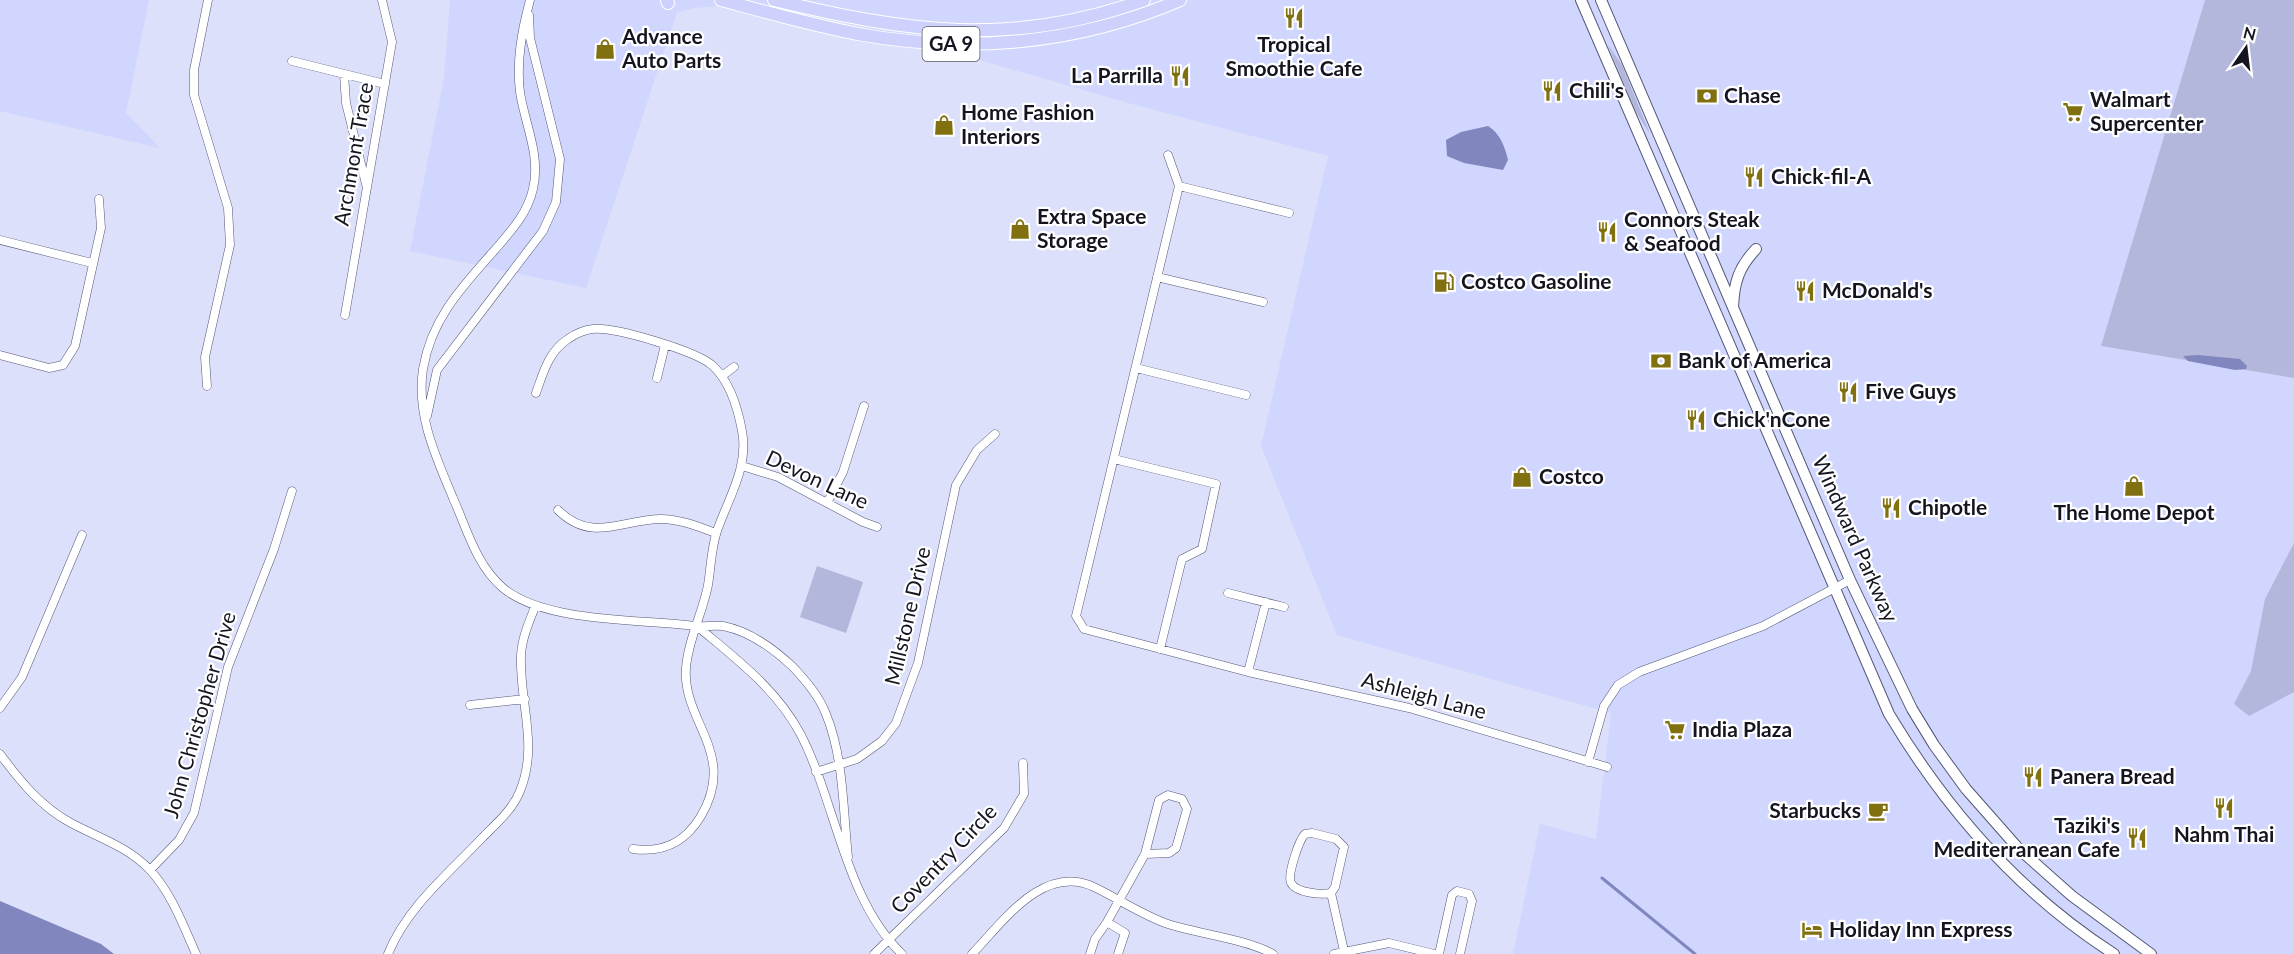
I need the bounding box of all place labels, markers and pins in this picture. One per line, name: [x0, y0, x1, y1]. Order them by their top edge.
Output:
restaurant icon: Tropical Smoothie Cafe: [1282, 6, 1306, 30]
place label: Advance Auto Parts: [621, 23, 721, 72]
place label: Tropical Smoothie Cafe: [1226, 31, 1362, 80]
shop icon: Advance Auto Parts: [593, 37, 617, 61]
place label: La Parrilla: [1071, 62, 1163, 87]
restaurant icon: La Parrilla: [1168, 64, 1192, 88]
place label: Chili's: [1569, 77, 1624, 102]
restaurant icon: Chili's: [1540, 79, 1564, 103]
place label: Chase: [1724, 82, 1781, 107]
bank icon: Chase: [1695, 84, 1719, 108]
place label: Walmart Supercenter: [2090, 86, 2204, 135]
place label: Home Fashion Interiors: [961, 99, 1094, 148]
supermarket icon: Walmart Supercenter: [2061, 100, 2085, 124]
shop icon: Home Fashion Interiors: [932, 113, 956, 137]
place label: Chick-fil-A: [1771, 163, 1872, 188]
restaurant icon: Chick-fil-A: [1742, 165, 1766, 189]
place label: Extra Space Storage: [1037, 203, 1146, 252]
place label: Connors Steak & Seafood: [1624, 206, 1760, 255]
shop icon: Extra Space Storage: [1008, 217, 1032, 241]
restaurant icon: Connors Steak & Seafood: [1595, 220, 1619, 244]
place label: Costco Gasoline: [1461, 268, 1612, 293]
fuel station icon: Costco Gasoline: [1432, 270, 1456, 294]
place label: McDonald's: [1822, 277, 1933, 302]
restaurant icon: McDonald's: [1793, 279, 1817, 303]
place label: Bank of America: [1678, 347, 1831, 372]
bank icon: Bank of America: [1649, 349, 1673, 373]
place label: Five Guys: [1865, 378, 1956, 403]
restaurant icon: Five Guys: [1836, 380, 1860, 404]
place label: Chick'nCone: [1713, 406, 1830, 431]
restaurant icon: Chick'nCone: [1684, 408, 1708, 432]
place label: Costco: [1539, 463, 1604, 488]
shop icon: Costco: [1510, 465, 1534, 489]
shop icon: The Home Depot: [2122, 474, 2146, 498]
place label: Chipotle: [1908, 494, 1987, 519]
restaurant icon: Chipotle: [1879, 496, 1903, 520]
place label: The Home Depot: [2053, 499, 2215, 524]
place label: India Plaza: [1692, 716, 1792, 741]
supermarket icon: India Plaza: [1663, 718, 1687, 742]
place label: Panera Bread: [2050, 763, 2175, 788]
restaurant icon: Panera Bread: [2021, 765, 2045, 789]
restaurant icon: Nahm Thai: [2212, 796, 2236, 820]
place label: Starbucks: [1769, 797, 1861, 822]
cafe icon: Starbucks: [1866, 799, 1890, 823]
place label: Taziki's Mediterranean Cafe: [1933, 812, 2120, 861]
place label: Nahm Thai: [2174, 821, 2274, 846]
restaurant icon: Taziki's Mediterranean Cafe: [2125, 826, 2149, 850]
place label: Holiday Inn Express: [1829, 916, 2012, 941]
hotel icon: Holiday Inn Express: [1800, 918, 1824, 942]

